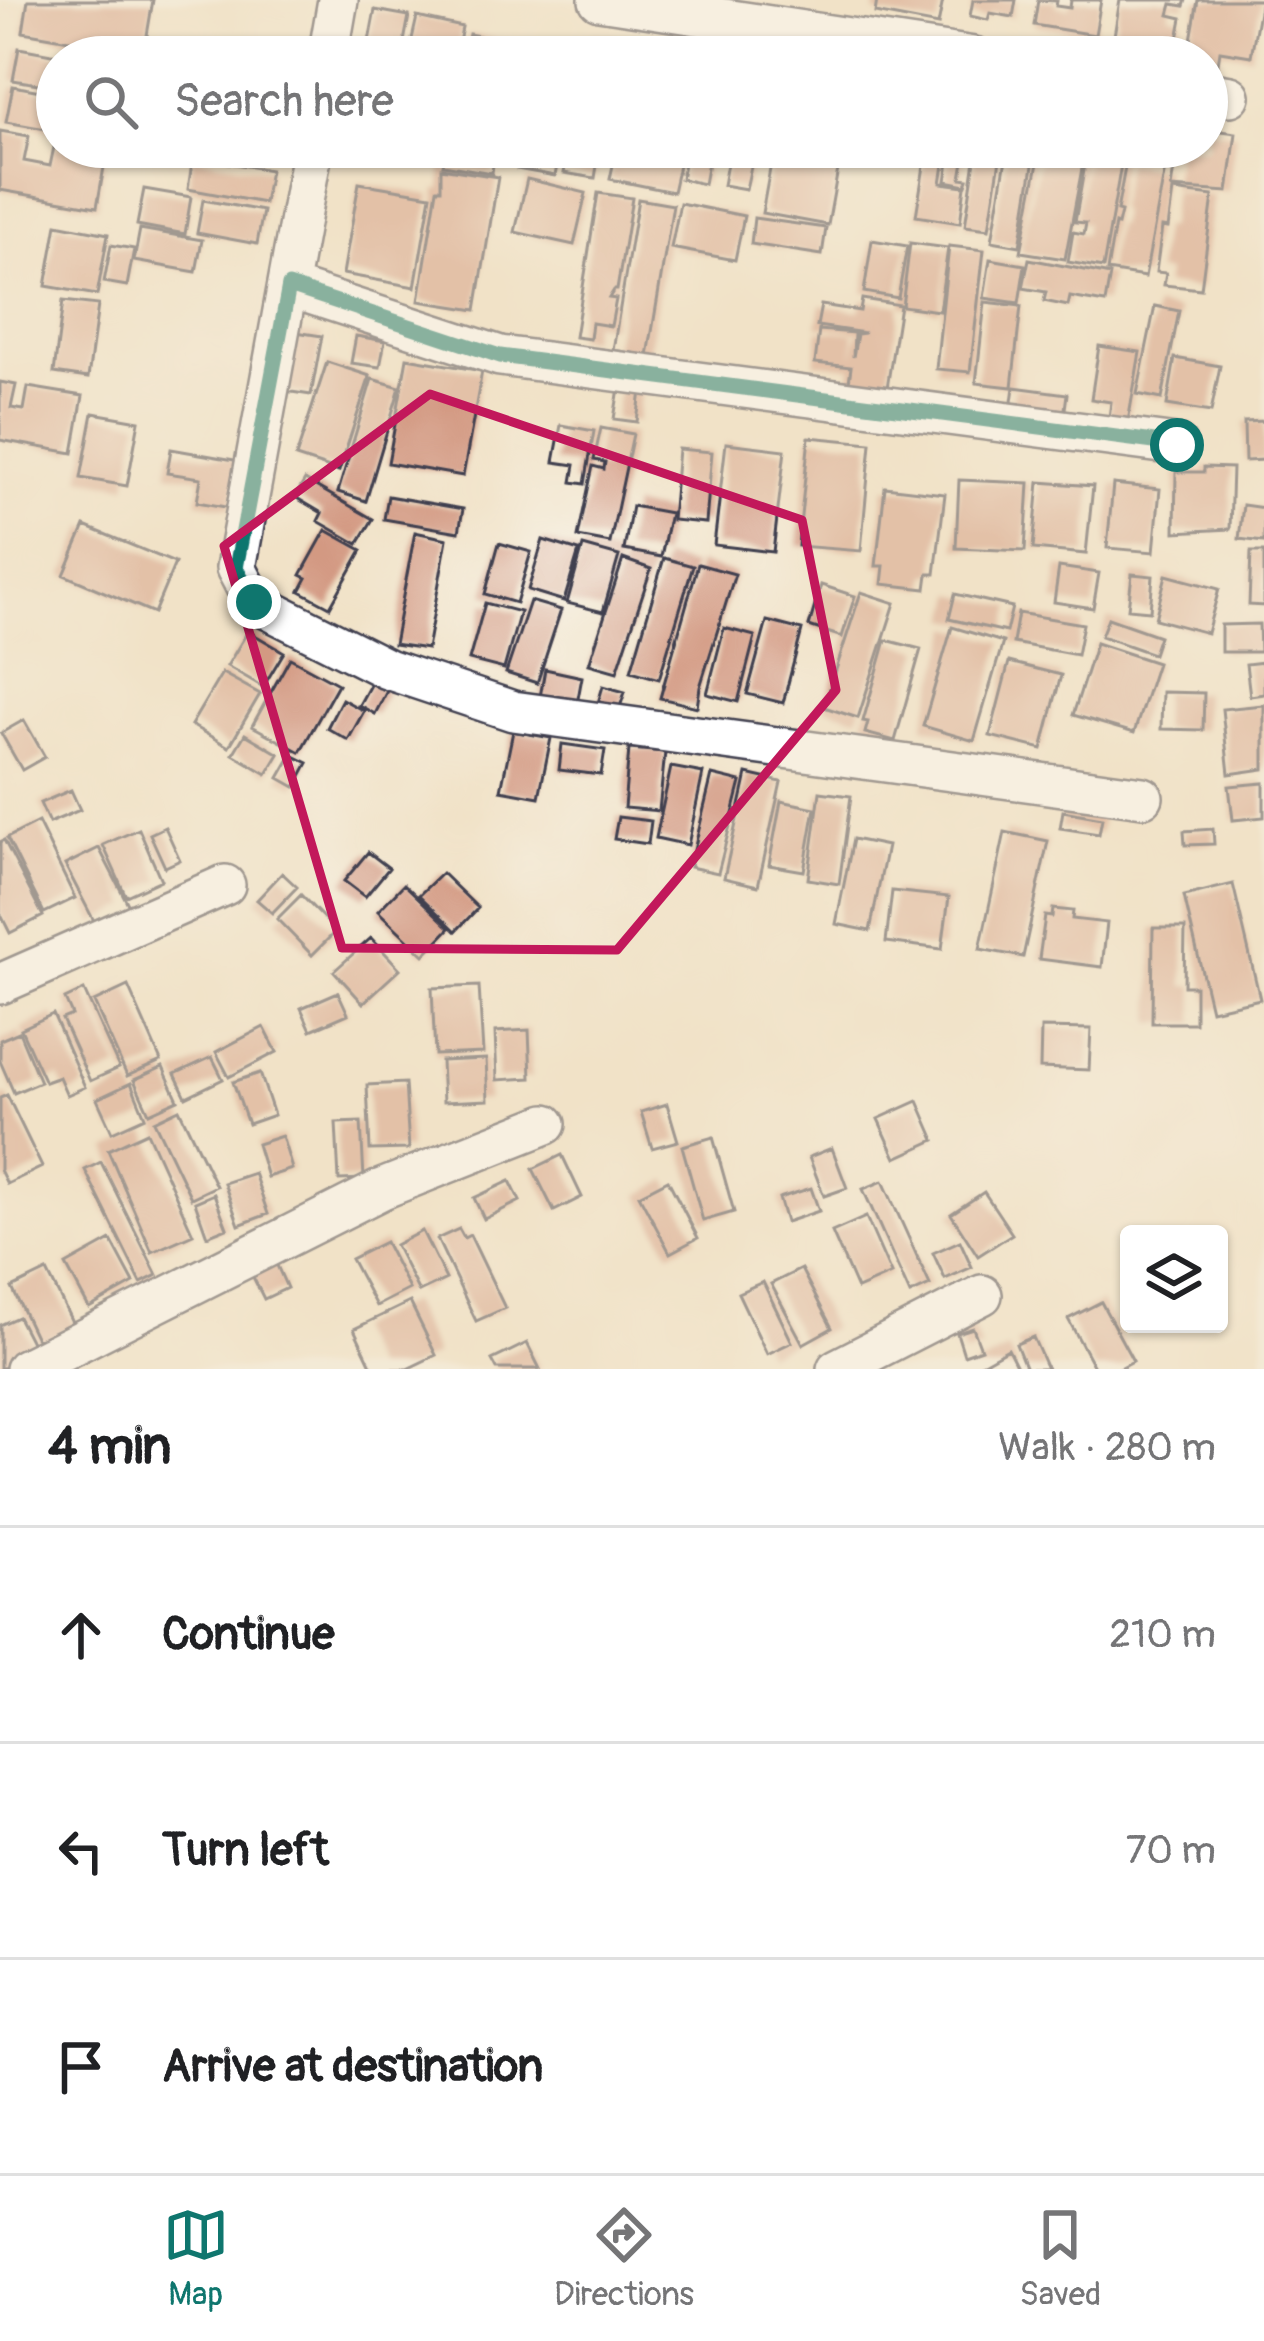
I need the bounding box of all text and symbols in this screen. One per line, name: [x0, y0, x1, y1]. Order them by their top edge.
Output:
search box: [36, 36, 1228, 168]
icon: search: [78, 69, 144, 135]
text: Search here: [174, 74, 394, 130]
route start: [1150, 418, 1204, 472]
route end: [227, 575, 281, 629]
map controls: [1120, 1225, 1228, 1333]
button: layers: [1120, 1225, 1228, 1333]
text: 4 min: [48, 1415, 171, 1479]
text: Walk · 280 m: [998, 1423, 1216, 1472]
icon: ahead: [48, 1602, 114, 1668]
text: Continue: [162, 1607, 335, 1663]
text: 210 m: [1109, 1610, 1216, 1659]
icon: left: [48, 1818, 114, 1884]
text: Turn left: [162, 1823, 329, 1879]
text: 70 m: [1126, 1826, 1216, 1875]
icon: arrive: [48, 2034, 114, 2100]
text: Arrive at destination: [162, 2039, 543, 2095]
tab: Map: [163, 2202, 229, 2315]
tab: Directions: [554, 2202, 694, 2315]
tab: Saved: [1019, 2202, 1101, 2315]

